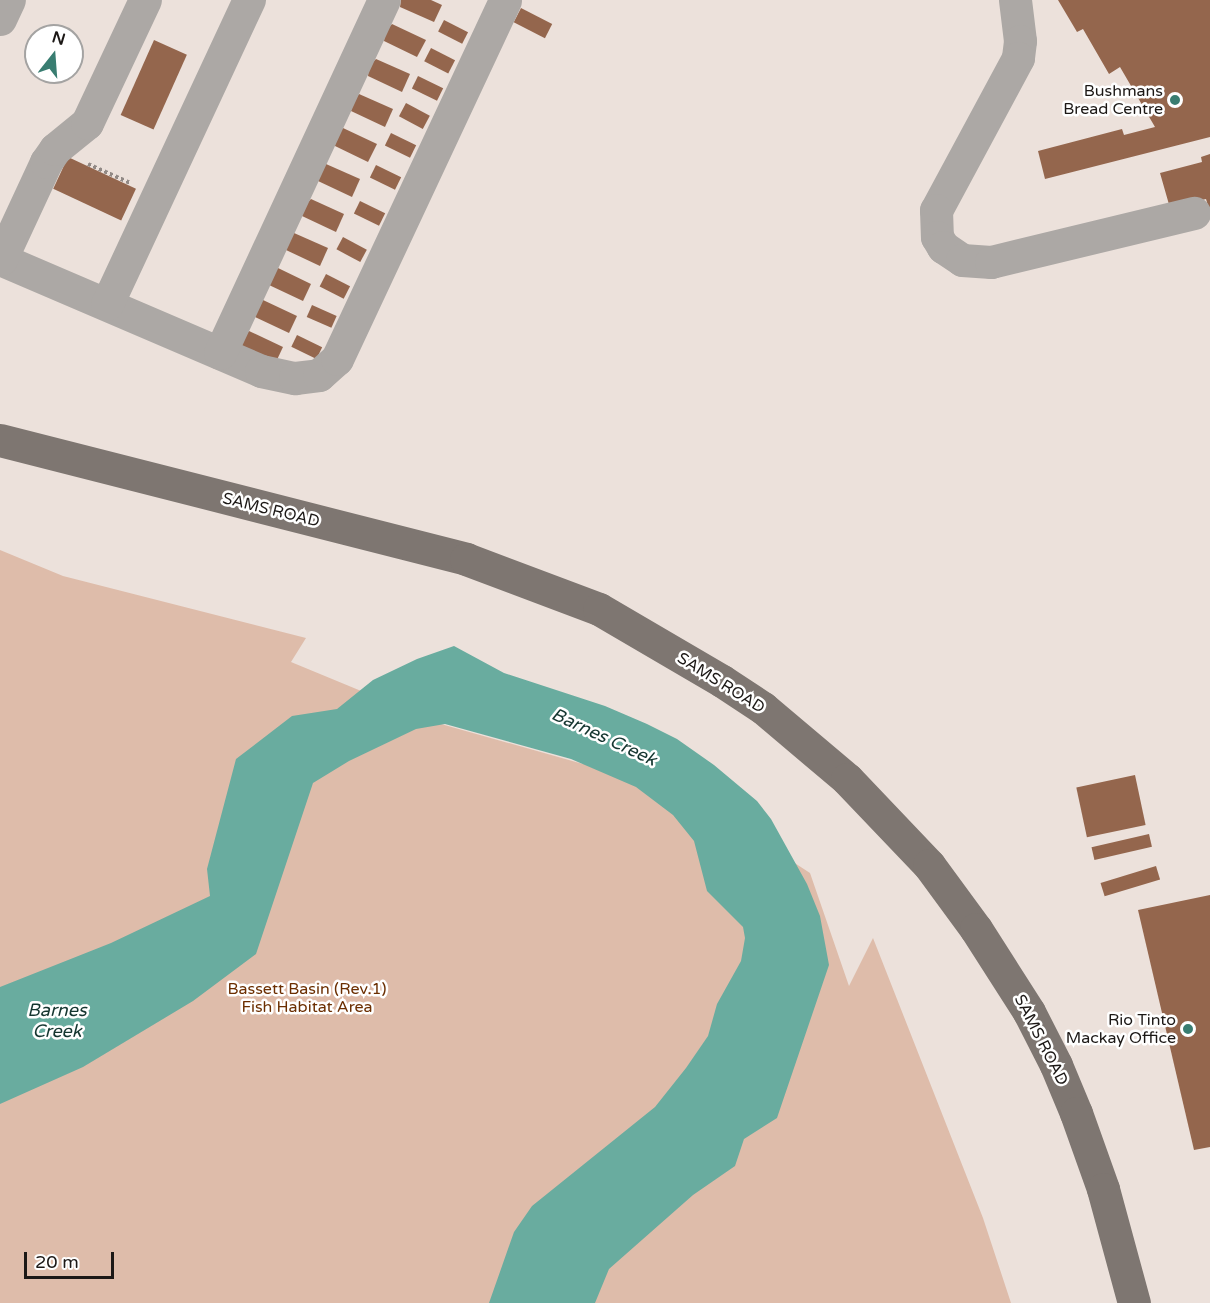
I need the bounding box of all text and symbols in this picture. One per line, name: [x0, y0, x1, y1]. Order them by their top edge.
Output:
north arrow: [24, 24, 84, 84]
text: N: [50, 27, 68, 50]
place label: Bushmans Bread Centre: [1063, 81, 1163, 119]
marker: Bushmans Bread Centre: [1168, 93, 1182, 107]
street label: SAMS ROAD: [220, 489, 322, 531]
street label: SAMS ROAD: [674, 649, 768, 717]
water label: Barnes Creek: [548, 703, 660, 771]
park label: Bassett Basin (Rev.1) Fish Habitat Area: [227, 979, 387, 1017]
street label: SAMS ROAD: [1010, 991, 1072, 1089]
water label: Barnes Creek: [27, 1000, 87, 1042]
place label: Rio Tinto Mackay Office: [1066, 1010, 1176, 1048]
marker: Rio Tinto Mackay Office: [1181, 1022, 1195, 1036]
scale bar: [27, 1240, 117, 1278]
text: 20 m: [35, 1251, 79, 1273]

